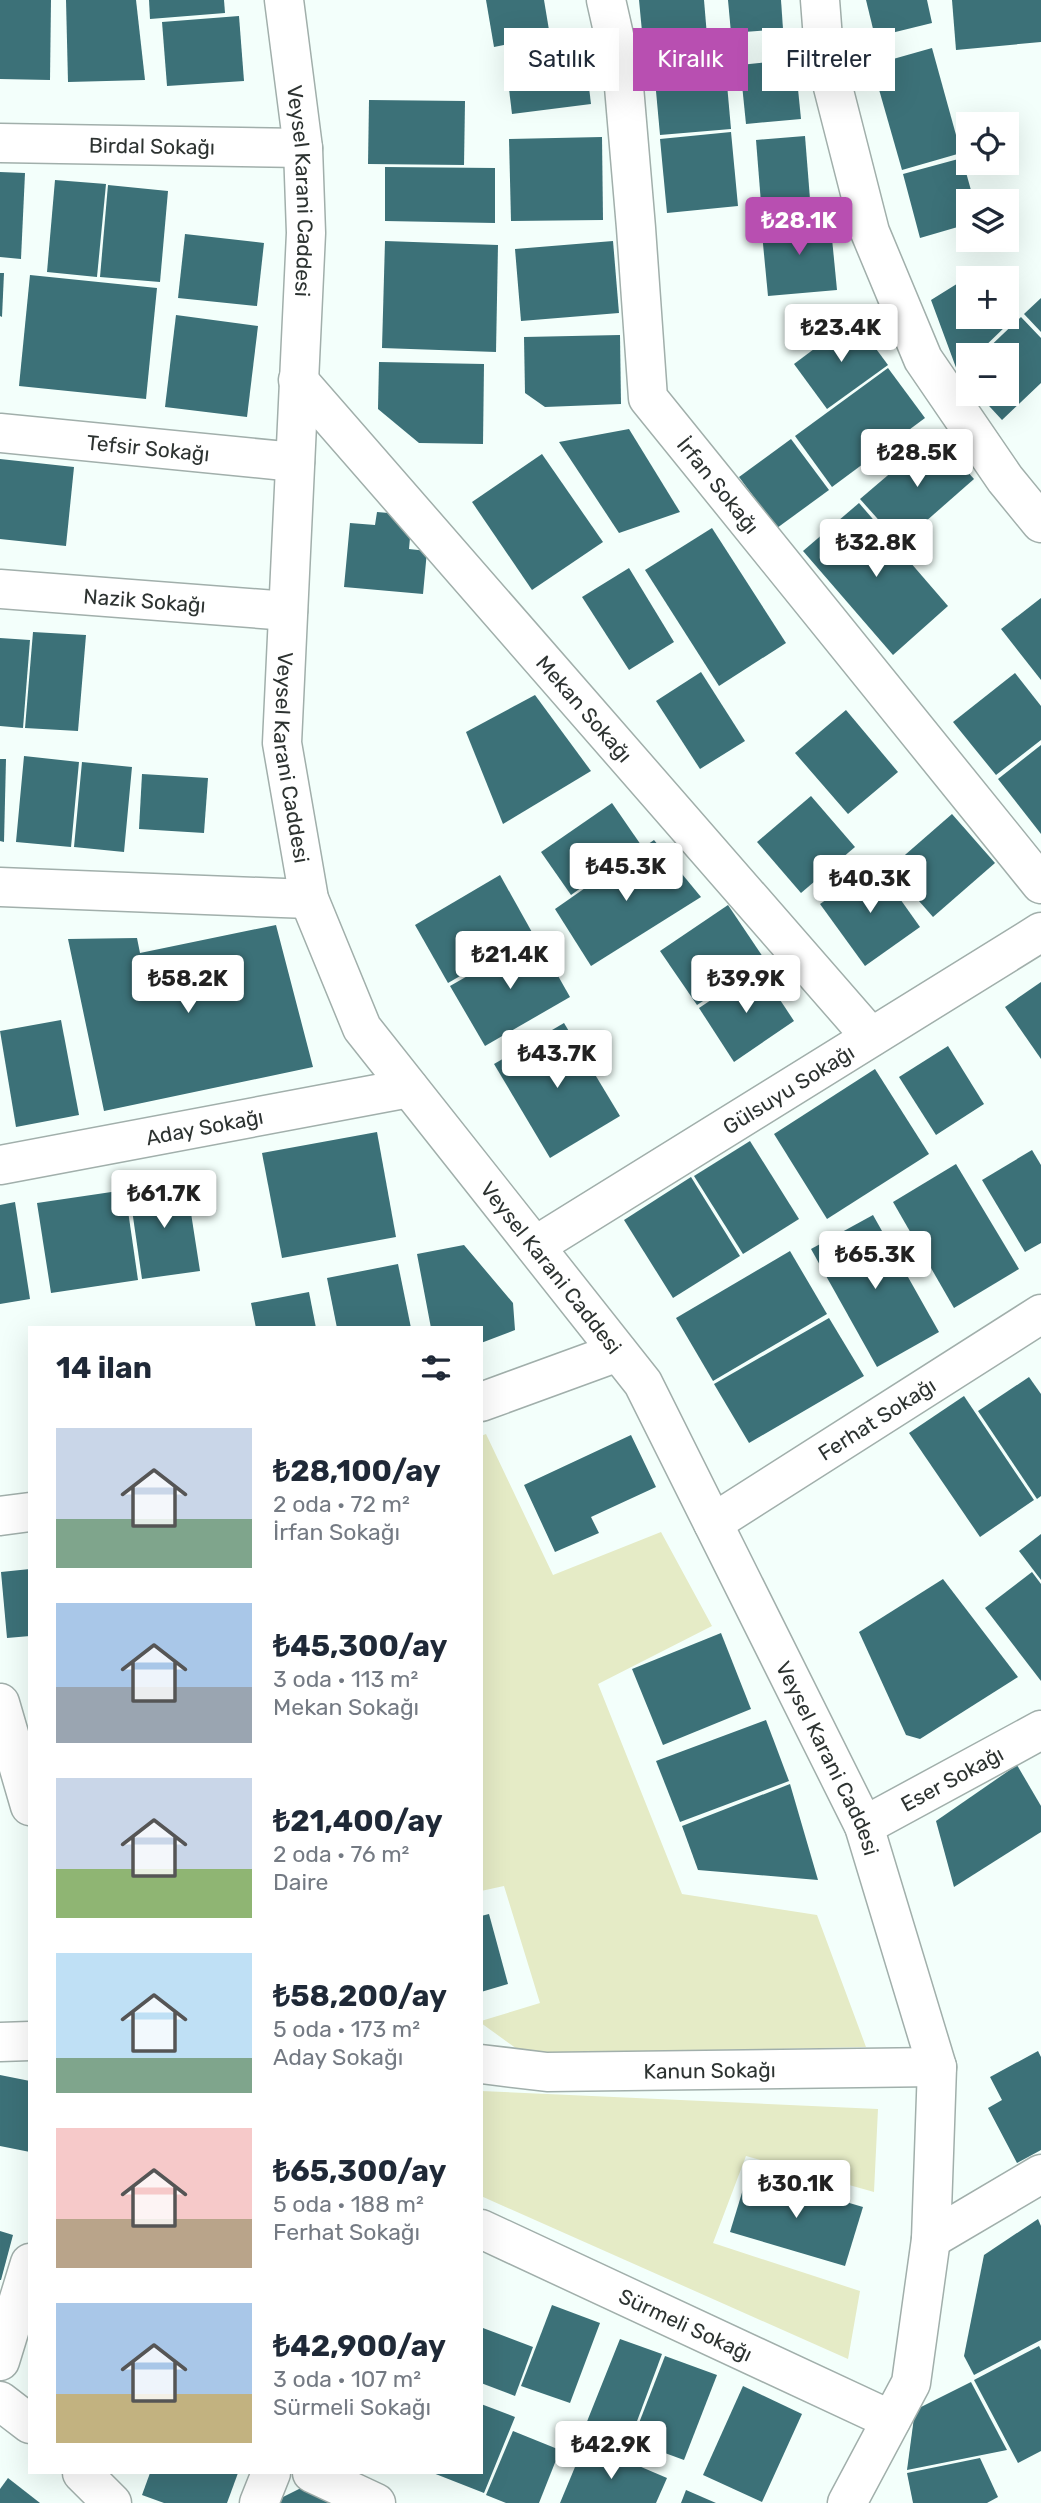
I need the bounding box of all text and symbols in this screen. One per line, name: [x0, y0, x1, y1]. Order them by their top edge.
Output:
chip: Satılık: [504, 28, 619, 91]
chip: Kiralık: [633, 28, 748, 91]
chip: Filtreler: [762, 28, 895, 91]
street label: Veysel Karani Caddesi: [283, 83, 318, 298]
map controls: [956, 112, 1019, 406]
button: locate: [956, 112, 1019, 175]
street label: Birdal Sokağı: [89, 132, 215, 159]
button: layers: [956, 189, 1019, 252]
pin: ₺28.1K: [742, 198, 856, 257]
text: ₺28.1K: [761, 206, 837, 234]
button: +: [956, 266, 1019, 329]
pin: ₺23.4K: [784, 304, 898, 364]
text: ₺23.4K: [801, 313, 881, 341]
button: −: [956, 343, 1019, 406]
street label: Tefsir Sokağı: [86, 429, 211, 466]
pin: ₺28.5K: [860, 430, 974, 489]
street label: İrfan Sokağı: [672, 432, 765, 538]
text: ₺28.5K: [877, 438, 957, 466]
pin: ₺32.8K: [819, 520, 933, 579]
text: ₺32.8K: [836, 528, 916, 556]
street label: Nazik Sokağı: [82, 583, 207, 617]
street label: Mekan Sokağı: [531, 650, 638, 767]
street label: Veysel Karani Caddesi: [269, 651, 315, 865]
pin: ₺45.3K: [569, 844, 683, 903]
text: ₺45.3K: [586, 852, 666, 880]
pin: ₺40.3K: [813, 856, 927, 915]
text: ₺40.3K: [829, 864, 911, 892]
pin: ₺21.4K: [453, 932, 567, 991]
text: ₺21.4K: [472, 940, 548, 968]
pin: ₺58.2K: [131, 956, 245, 1015]
pin: ₺39.9K: [689, 956, 803, 1015]
text: ₺58.2K: [148, 964, 228, 992]
text: ₺39.9K: [707, 964, 785, 992]
pin: ₺43.7K: [500, 1030, 614, 1090]
text: ₺43.7K: [518, 1039, 596, 1067]
street label: Gülsuyu Sokağı: [718, 1039, 858, 1139]
street label: Aday Sokağı: [144, 1103, 265, 1150]
pin: ₺61.7K: [107, 1170, 221, 1230]
street label: Veysel Karani Caddesi: [476, 1176, 627, 1359]
text: ₺61.7K: [127, 1179, 201, 1207]
pin: ₺65.3K: [818, 1232, 932, 1291]
text: ₺65.3K: [835, 1240, 915, 1268]
icon: filters: [417, 1349, 455, 1387]
text: 14 ilan: [56, 1350, 152, 1386]
street label: Ferhat Sokağı: [813, 1372, 940, 1465]
text: ₺28,100/ay: [273, 1453, 441, 1489]
icon: home: [112, 1456, 196, 1540]
text: 2 oda · 72 m²: [273, 1490, 410, 1518]
text: İrfan Sokağı: [273, 1518, 400, 1546]
text: ₺45,300/ay: [273, 1628, 447, 1664]
icon: home: [112, 1631, 196, 1715]
street label: Veysel Karani Caddesi: [771, 1657, 885, 1858]
text: 3 oda · 113 m²: [273, 1665, 418, 1693]
text: Mekan Sokağı: [273, 1693, 419, 1721]
street label: Eser Sokağı: [896, 1740, 1007, 1816]
text: ₺21,400/ay: [273, 1803, 443, 1839]
icon: home: [112, 1806, 196, 1890]
text: 2 oda · 76 m²: [273, 1840, 409, 1868]
text: Daire: [273, 1868, 329, 1896]
text: ₺58,200/ay: [273, 1978, 447, 2014]
icon: home: [112, 1981, 196, 2065]
text: 5 oda · 173 m²: [273, 2015, 420, 2043]
text: Aday Sokağı: [273, 2043, 403, 2071]
street label: Kanun Sokağı: [643, 2057, 776, 2083]
text: ₺65,300/ay: [273, 2153, 446, 2189]
icon: home: [112, 2156, 196, 2240]
pin: ₺30.1K: [739, 2160, 853, 2220]
text: ₺30.1K: [758, 2169, 834, 2197]
text: 5 oda · 188 m²: [273, 2190, 424, 2218]
text: Ferhat Sokağı: [273, 2218, 420, 2246]
street label: Sürmeli Sokağı: [615, 2283, 757, 2366]
text: ₺42,900/ay: [273, 2328, 446, 2364]
icon: home: [112, 2331, 196, 2415]
text: 3 oda · 107 m²: [273, 2365, 421, 2393]
text: Sürmeli Sokağı: [273, 2393, 431, 2421]
pin: ₺42.9K: [554, 2422, 668, 2481]
text: ₺42.9K: [571, 2430, 651, 2458]

